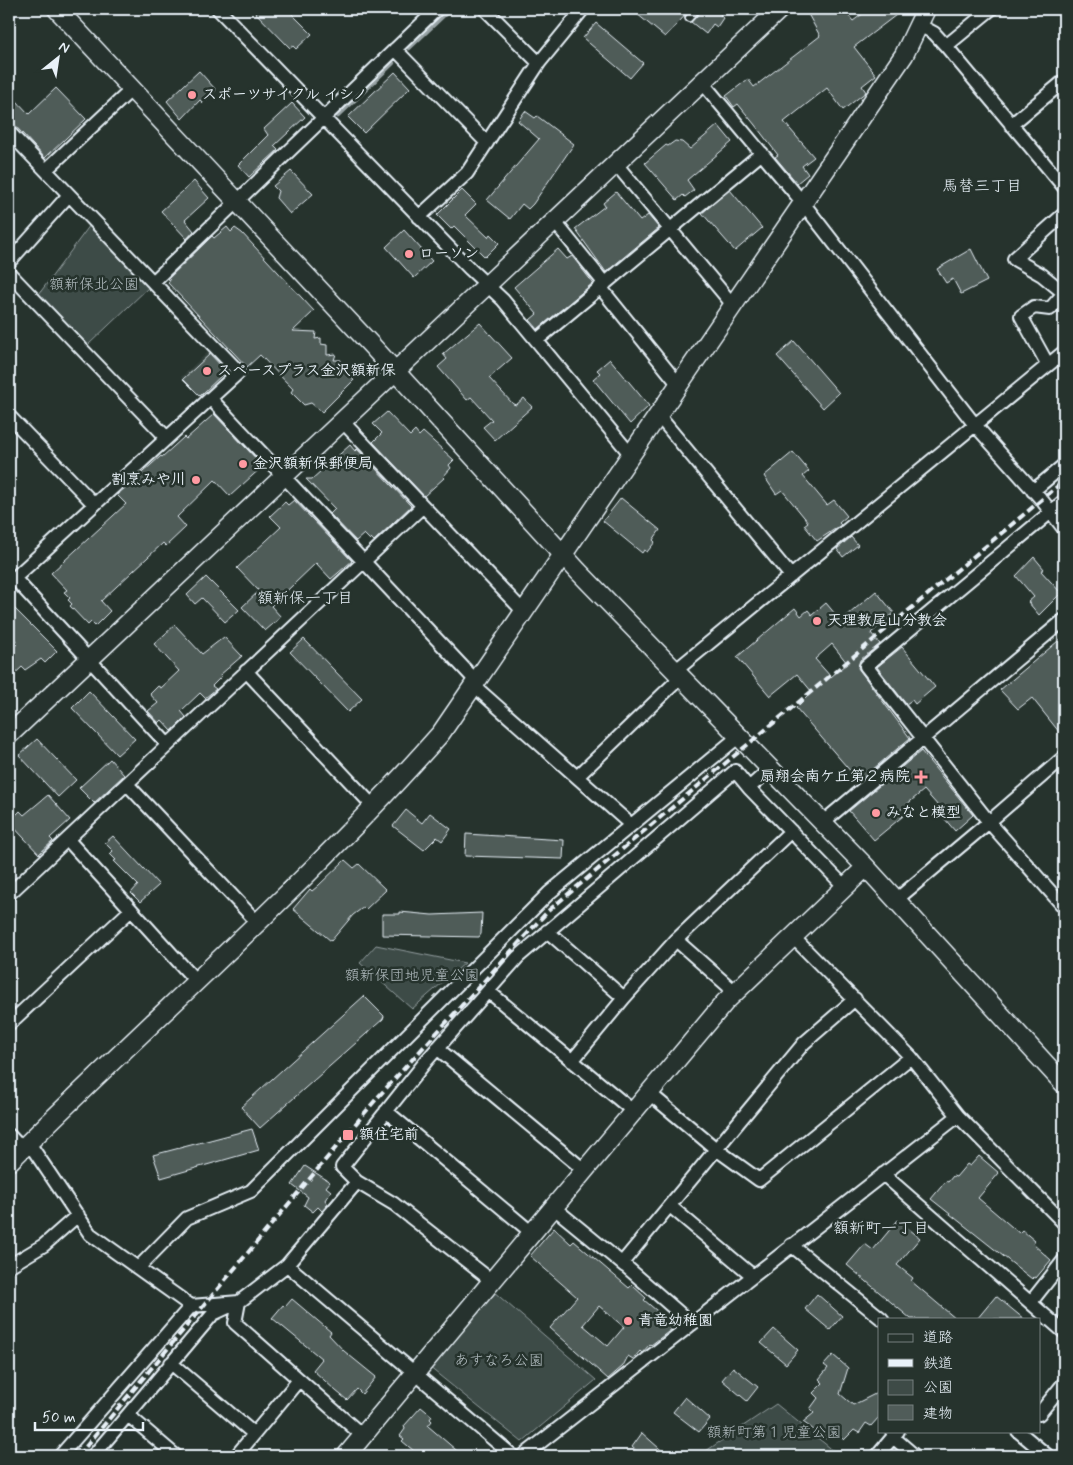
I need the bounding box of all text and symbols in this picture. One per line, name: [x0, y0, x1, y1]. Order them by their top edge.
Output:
north arrow: [32, 32, 82, 82]
text: N: [55, 37, 73, 58]
place label: スポーツサイクル イシノ: [202, 85, 367, 105]
marker: スポーツサイクル イシノ: [186, 89, 198, 101]
district label: 馬替三丁目: [942, 176, 1022, 197]
place label: ローソン: [419, 244, 479, 264]
marker: ローソン: [403, 248, 415, 260]
park label: 額新保北公園: [49, 275, 139, 295]
place label: スペースプラス金沢額新保: [217, 361, 396, 381]
marker: スペースプラス金沢額新保: [201, 365, 213, 377]
place label: 金沢額新保郵便局: [253, 454, 373, 474]
marker: 金沢額新保郵便局: [237, 458, 249, 470]
place label: 割烹みや川: [111, 470, 186, 490]
marker: 割烹みや川: [190, 474, 202, 486]
district label: 額新保一丁目: [257, 588, 353, 609]
place label: 天理教尾山分教会: [827, 611, 947, 631]
marker: 天理教尾山分教会: [811, 615, 823, 627]
place label: 扇翔会南ケ丘第２病院: [760, 767, 910, 787]
marker: 扇翔会南ケ丘第２病院: [914, 770, 928, 784]
place label: みなと模型: [886, 803, 961, 823]
marker: みなと模型: [870, 807, 882, 819]
park label: 額新保団地児童公園: [344, 966, 480, 986]
place label: 額住宅前: [359, 1125, 419, 1145]
marker: 額住宅前: [341, 1128, 355, 1142]
district label: 額新町一丁目: [833, 1218, 929, 1239]
place label: 青竜幼稚園: [638, 1311, 713, 1331]
marker: 青竜幼稚園: [622, 1315, 634, 1327]
legend: [878, 1318, 1040, 1432]
text: 道路: [923, 1328, 953, 1348]
park label: あすなろ公園: [454, 1351, 544, 1371]
text: 鉄道: [923, 1354, 953, 1374]
text: 公園: [923, 1378, 953, 1398]
scale bar: [35, 1400, 142, 1432]
text: 建物: [923, 1404, 953, 1424]
text: 50 m: [42, 1408, 76, 1428]
park label: 額新町第１児童公園: [706, 1423, 842, 1443]

